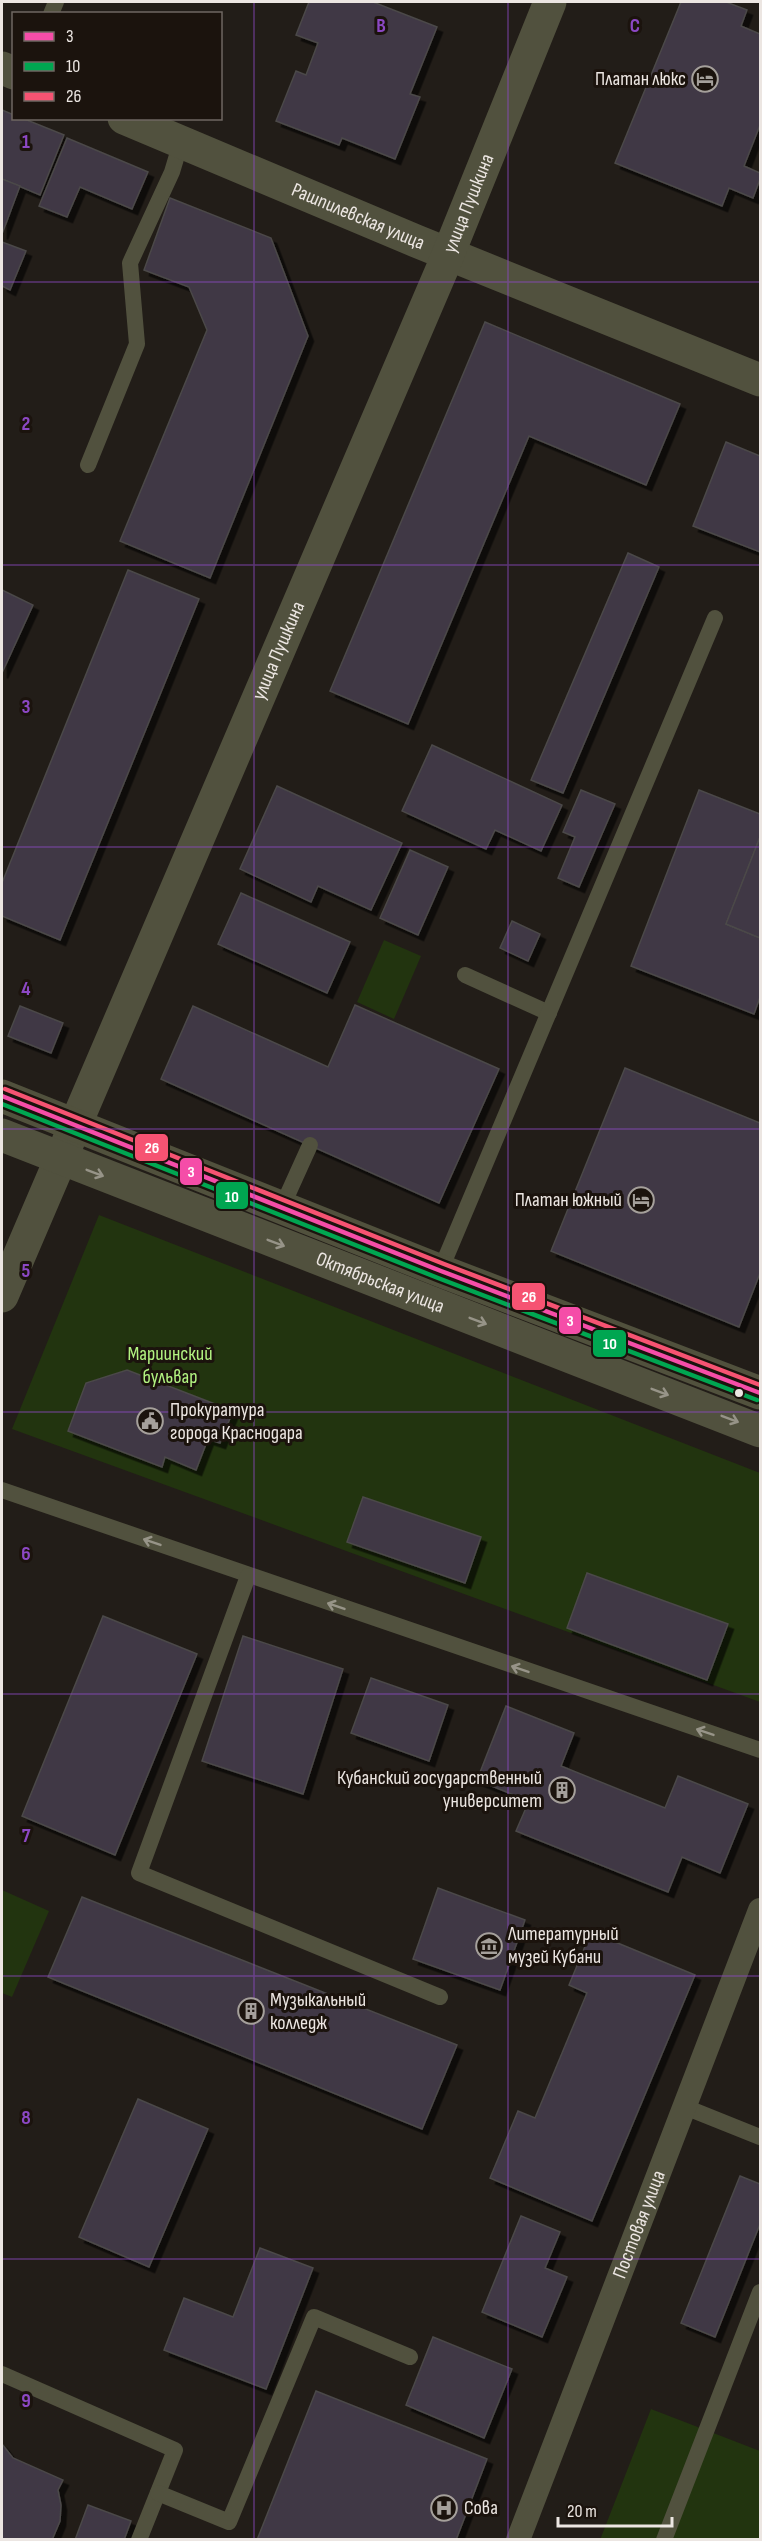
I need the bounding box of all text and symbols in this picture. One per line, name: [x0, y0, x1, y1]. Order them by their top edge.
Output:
legend: [12, 12, 222, 120]
text: B: [376, 14, 386, 38]
text: C: [630, 14, 640, 38]
text: 3: [66, 26, 74, 47]
text: 10: [66, 56, 80, 77]
hotel icon: Платан люкс: [690, 64, 720, 94]
place label: Платан люкс: [595, 67, 686, 91]
text: 26: [66, 86, 81, 107]
text: 1: [22, 130, 30, 154]
street label: улица Пушкина: [438, 150, 499, 257]
street label: Рашпилевская улица: [288, 178, 428, 255]
text: 2: [22, 412, 30, 436]
street label: улица Пушкина: [247, 598, 310, 704]
text: 3: [22, 695, 31, 719]
text: 4: [21, 977, 31, 1001]
line badge: 26: [134, 1133, 169, 1162]
text: 26: [145, 1139, 159, 1158]
line badge: 3: [179, 1157, 203, 1186]
text: 3: [187, 1163, 195, 1182]
one-way arrow: [85, 1168, 103, 1179]
line badge: 10: [215, 1181, 249, 1210]
hotel icon: Платан южный: [626, 1185, 656, 1215]
text: 10: [225, 1188, 239, 1207]
place label: Платан южный: [515, 1188, 622, 1212]
one-way arrow: [267, 1238, 285, 1249]
street label: Октябрьская улица: [313, 1247, 448, 1319]
text: 5: [22, 1259, 31, 1283]
line badge: 26: [511, 1282, 546, 1311]
text: 26: [522, 1288, 536, 1307]
line badge: 3: [558, 1306, 582, 1335]
text: 3: [566, 1312, 574, 1331]
one-way arrow: [468, 1317, 487, 1328]
line badge: 10: [592, 1329, 627, 1358]
text: 10: [603, 1335, 617, 1354]
park label: Мариинский бульвар: [127, 1342, 213, 1389]
one-way arrow: [650, 1387, 668, 1398]
unlabelled marker: [733, 1387, 745, 1399]
place label: Прокуратура города Краснодара: [170, 1398, 303, 1445]
public building icon: Прокуратура города Краснодара: [135, 1406, 165, 1436]
one-way arrow: [720, 1415, 739, 1426]
one-way arrow: [143, 1536, 161, 1547]
text: 6: [21, 1542, 31, 1566]
one-way arrow: [327, 1600, 346, 1611]
one-way arrow: [512, 1662, 530, 1673]
one-way arrow: [696, 1725, 715, 1736]
place label: Кубанский государственный университет: [337, 1766, 542, 1813]
building icon: Кубанский государственный университет: [547, 1775, 577, 1805]
text: 7: [22, 1824, 31, 1848]
place label: Литературный музей Кубани: [507, 1922, 619, 1969]
museum icon: Литературный музей Кубани: [474, 1931, 504, 1961]
place label: Музыкальный колледж: [270, 1988, 366, 2035]
building icon: Музыкальный колледж: [236, 1996, 266, 2026]
text: 8: [21, 2106, 31, 2130]
street label: Постовая улица: [608, 2167, 671, 2282]
text: 9: [21, 2389, 31, 2413]
scale bar: [558, 2490, 672, 2528]
hospital icon: Сова: [429, 2493, 459, 2523]
place label: Сова: [464, 2496, 498, 2520]
text: 20 m: [567, 2501, 597, 2522]

